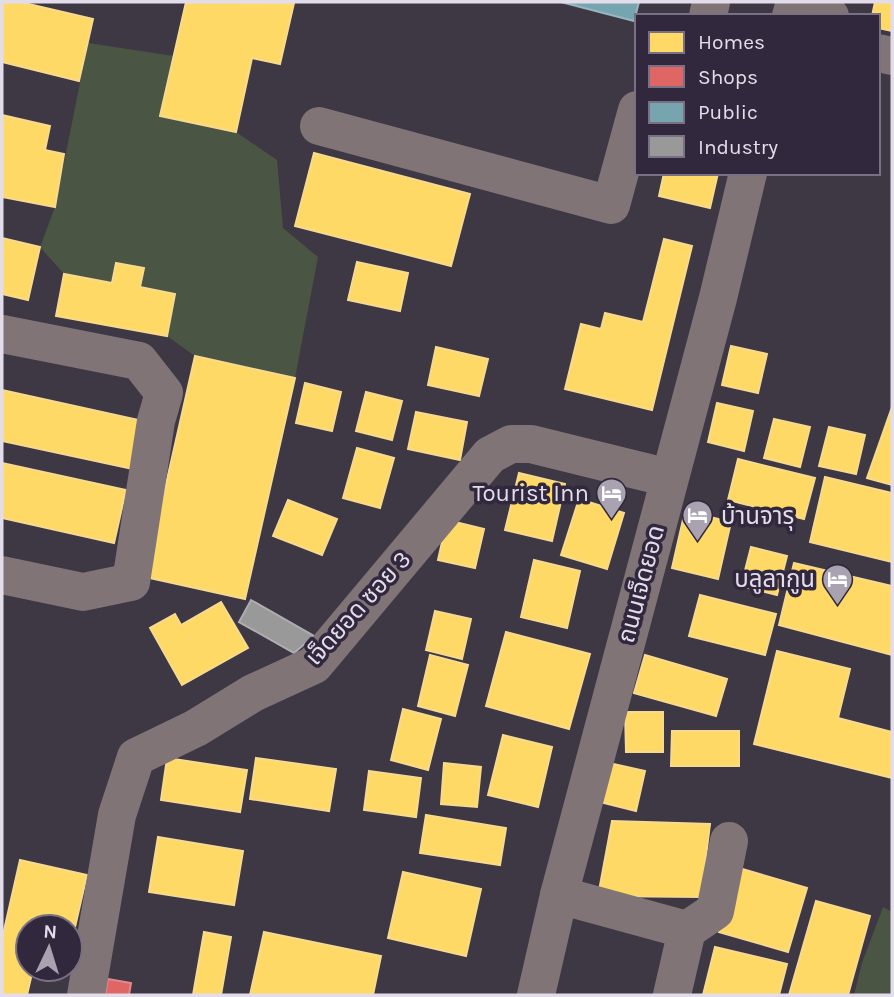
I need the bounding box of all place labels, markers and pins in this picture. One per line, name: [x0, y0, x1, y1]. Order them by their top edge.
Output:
hotel icon: Tourist Inn: [595, 476, 629, 520]
place label: Tourist Inn: [472, 479, 589, 507]
hotel icon: บ้านจารุ: [681, 499, 715, 543]
place label: บ้านจารุ: [721, 502, 794, 531]
hotel icon: บลูลากูน: [821, 562, 855, 606]
place label: บลูลากูน: [734, 565, 815, 594]

